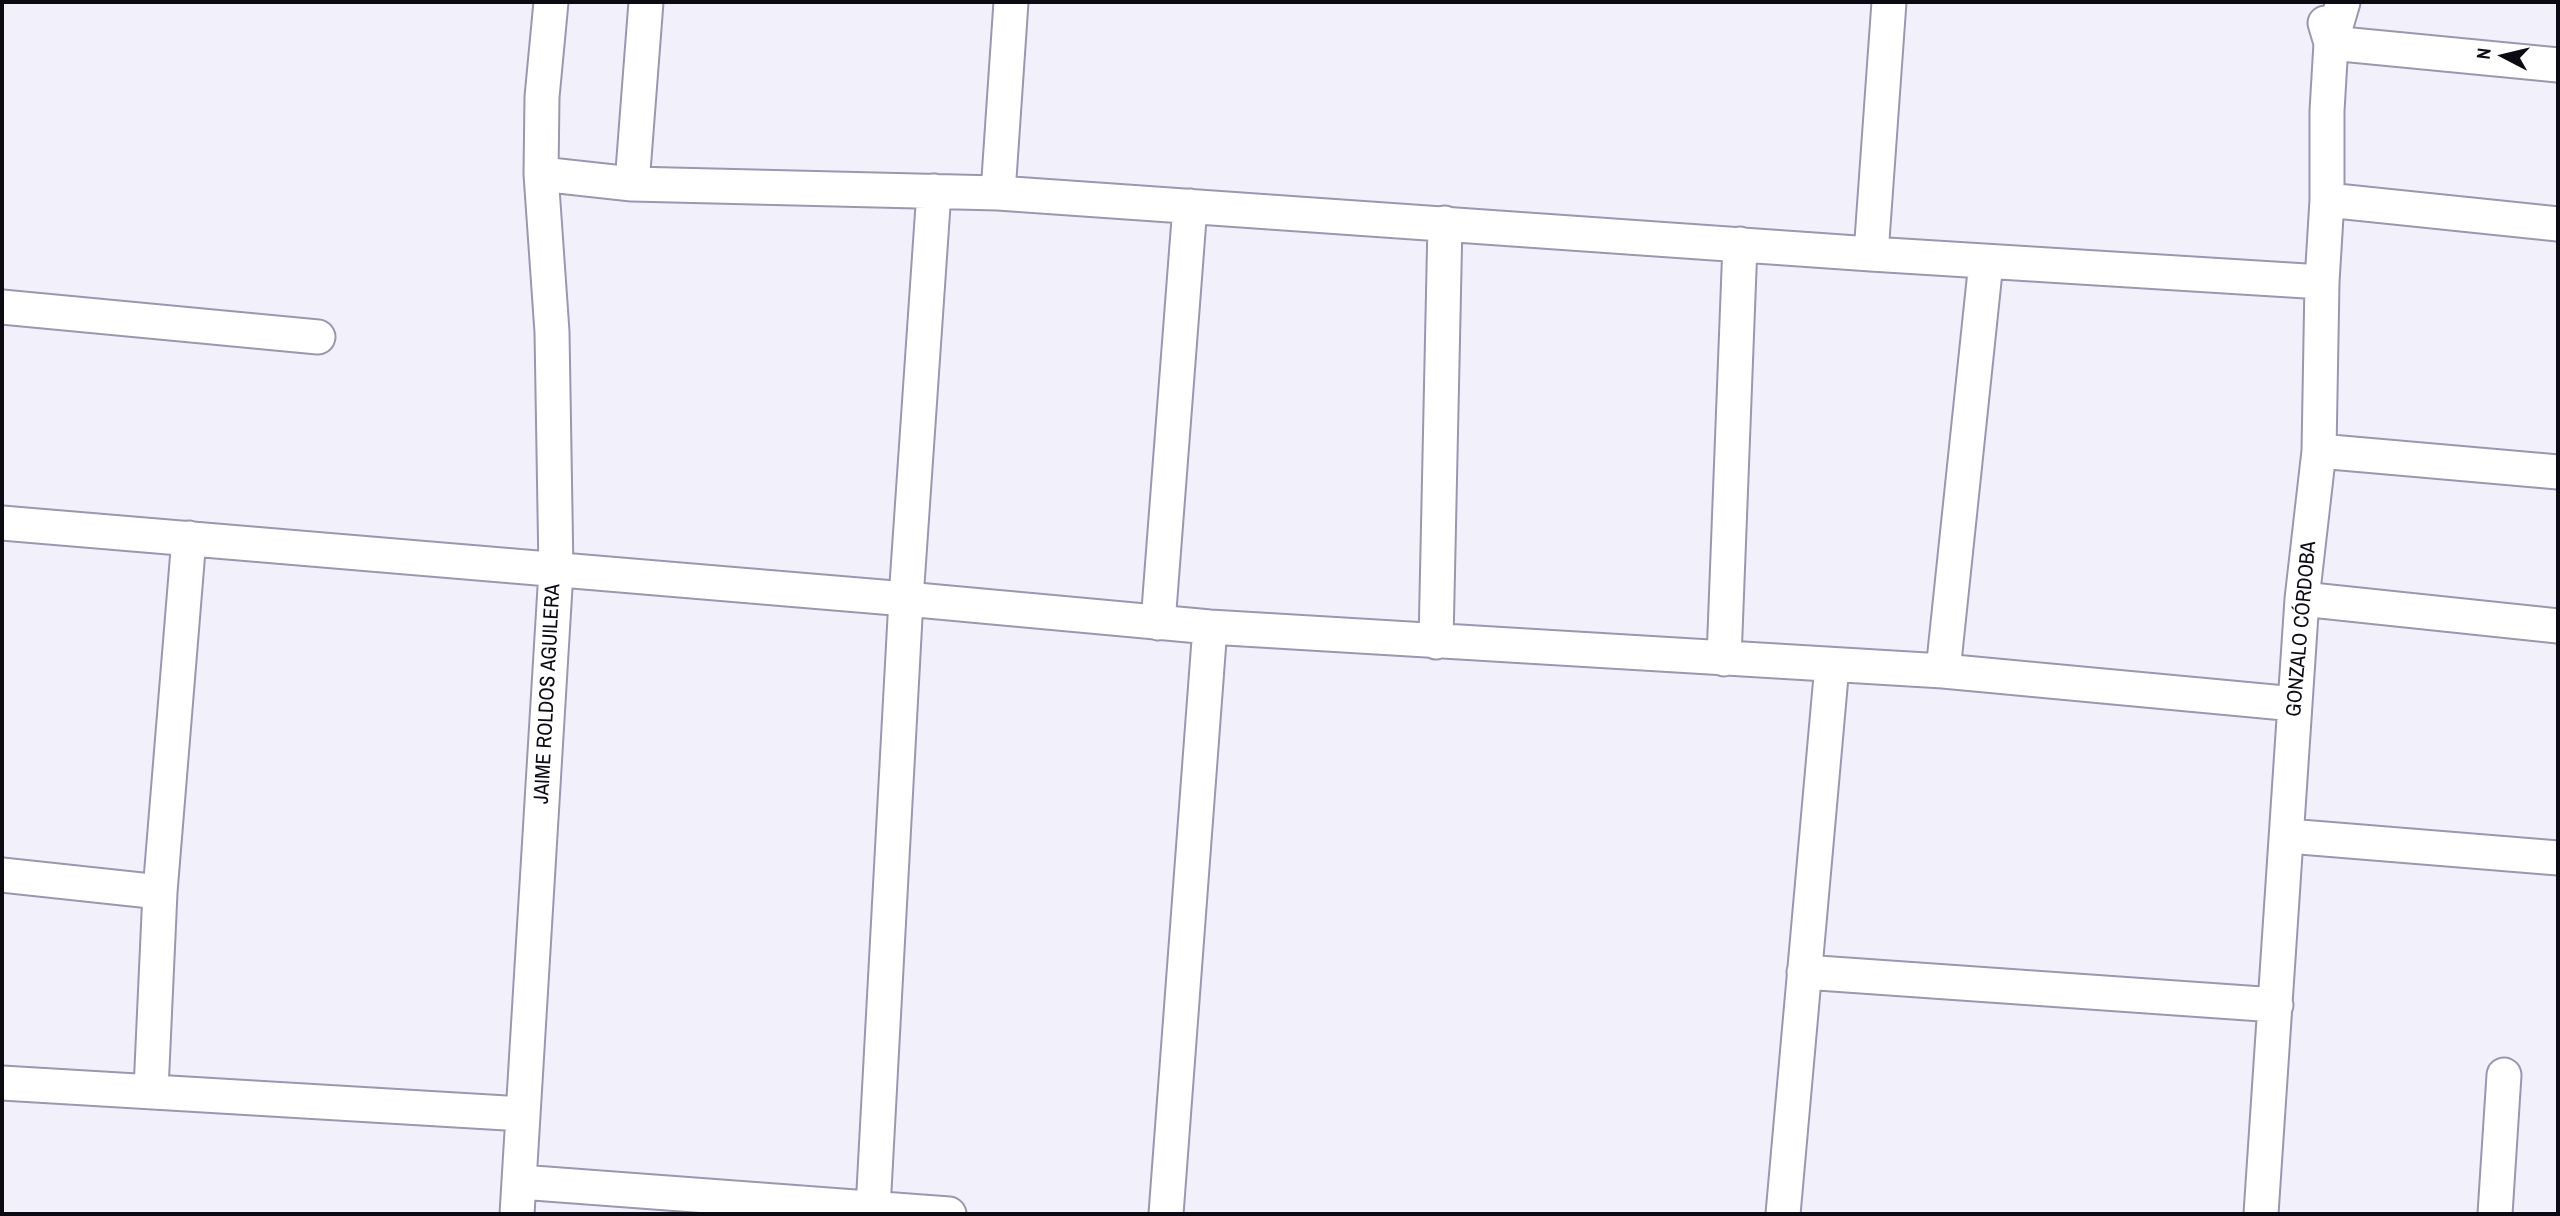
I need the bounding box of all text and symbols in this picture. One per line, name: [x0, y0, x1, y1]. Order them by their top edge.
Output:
north arrow: [2469, 21, 2539, 91]
text: N: [2470, 46, 2497, 61]
street label: GONZALO CÓRDOBA: [2282, 540, 2322, 718]
street label: JAIME ROLDOS AGUILERA: [530, 583, 566, 805]

